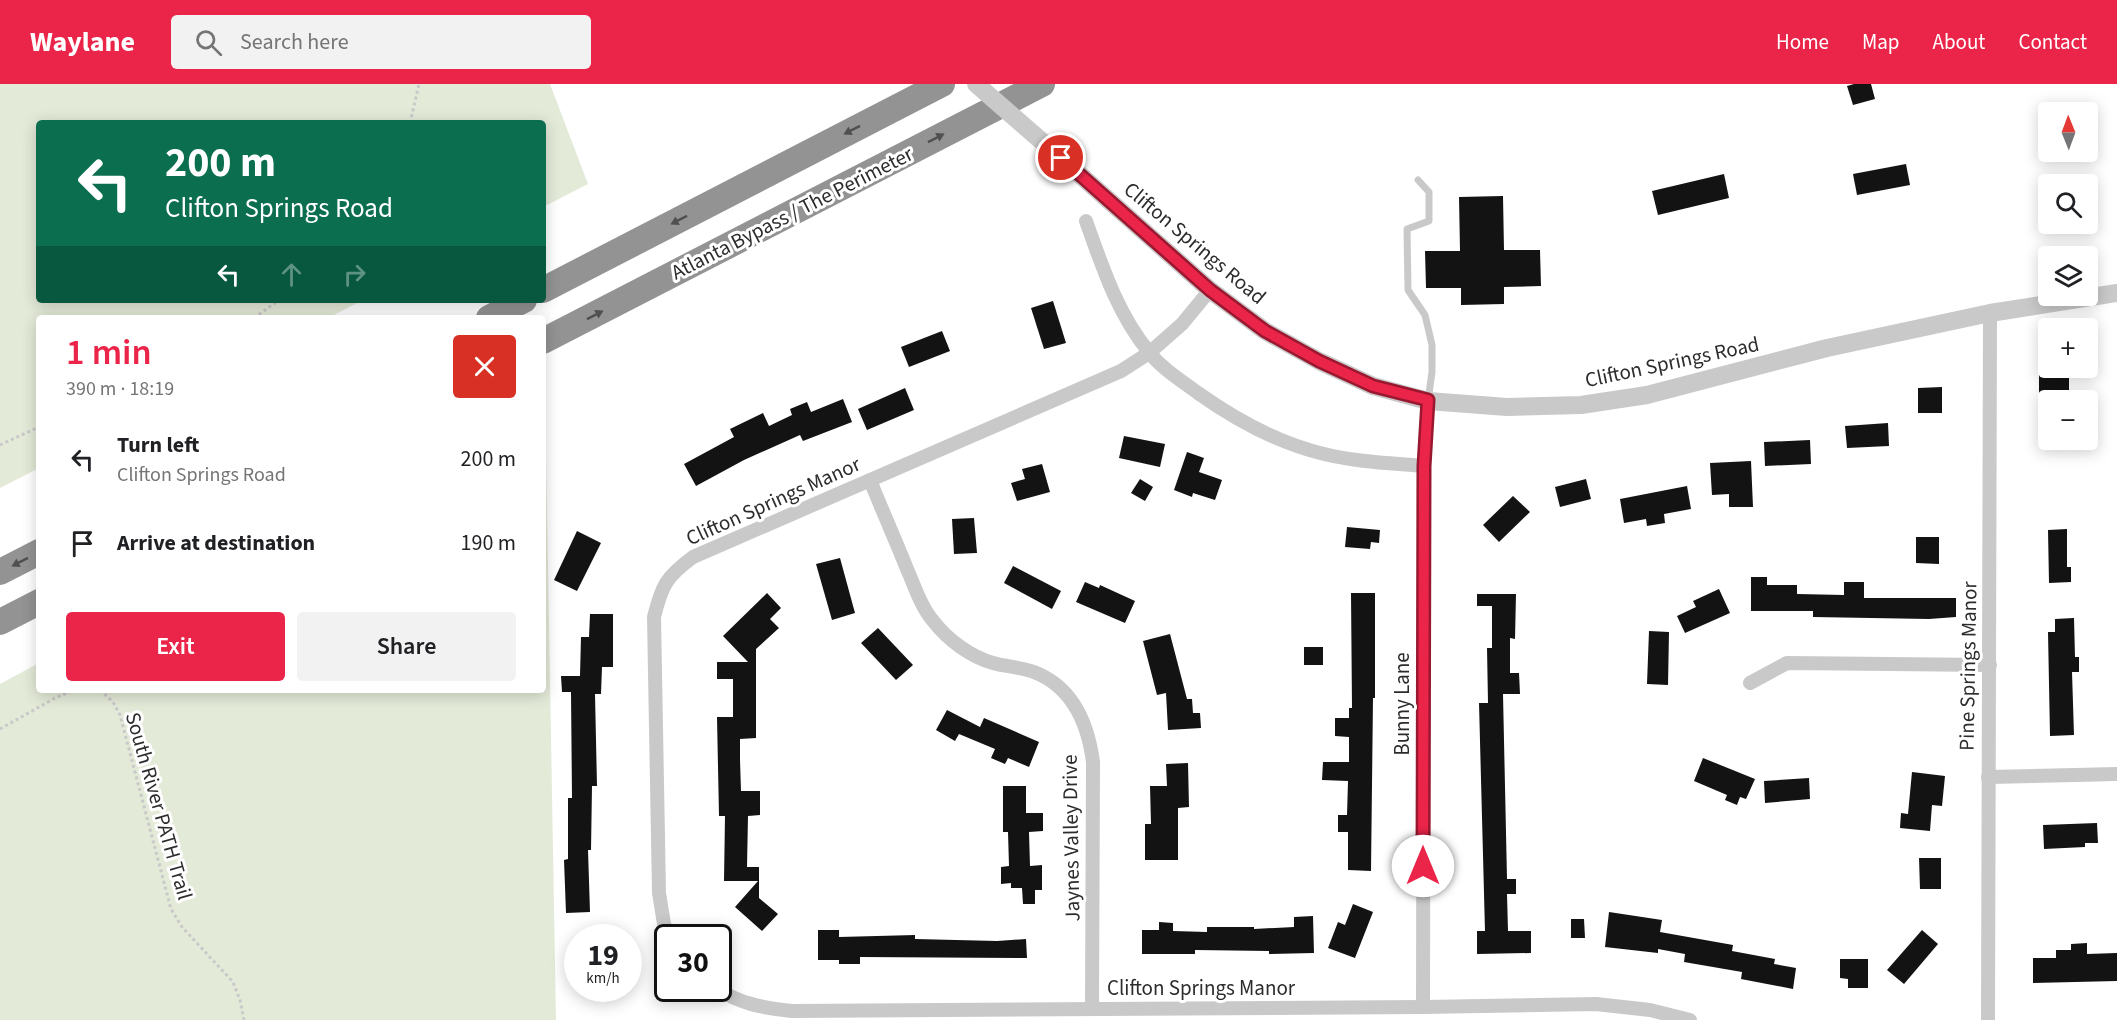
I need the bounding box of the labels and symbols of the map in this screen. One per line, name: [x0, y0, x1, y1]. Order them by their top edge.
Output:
north arrow: [2038, 102, 2098, 162]
one-way arrow: [844, 125, 861, 135]
pin: [1035, 132, 1086, 183]
one-way arrow: [928, 134, 945, 143]
street label: Atlanta Bypass / The Perimeter: [666, 138, 919, 287]
street label: Clifton Springs Road: [1117, 175, 1273, 311]
one-way arrow: [670, 214, 688, 224]
one-way arrow: [586, 310, 604, 320]
street label: Clifton Springs Road: [1582, 329, 1762, 395]
street label: Clifton Springs Manor: [681, 449, 866, 553]
one-way arrow: [11, 557, 28, 567]
street label: Pine Springs Manor: [1952, 580, 1984, 751]
street label: Bunny Lane: [1387, 652, 1417, 756]
street label: South River PATH Trail: [118, 709, 200, 903]
street label: Jaynes Valley Drive: [1055, 754, 1087, 922]
position arrow: [1391, 834, 1455, 898]
speed limit sign: 30: [654, 924, 732, 1002]
street label: Clifton Springs Manor: [1107, 973, 1296, 1003]

